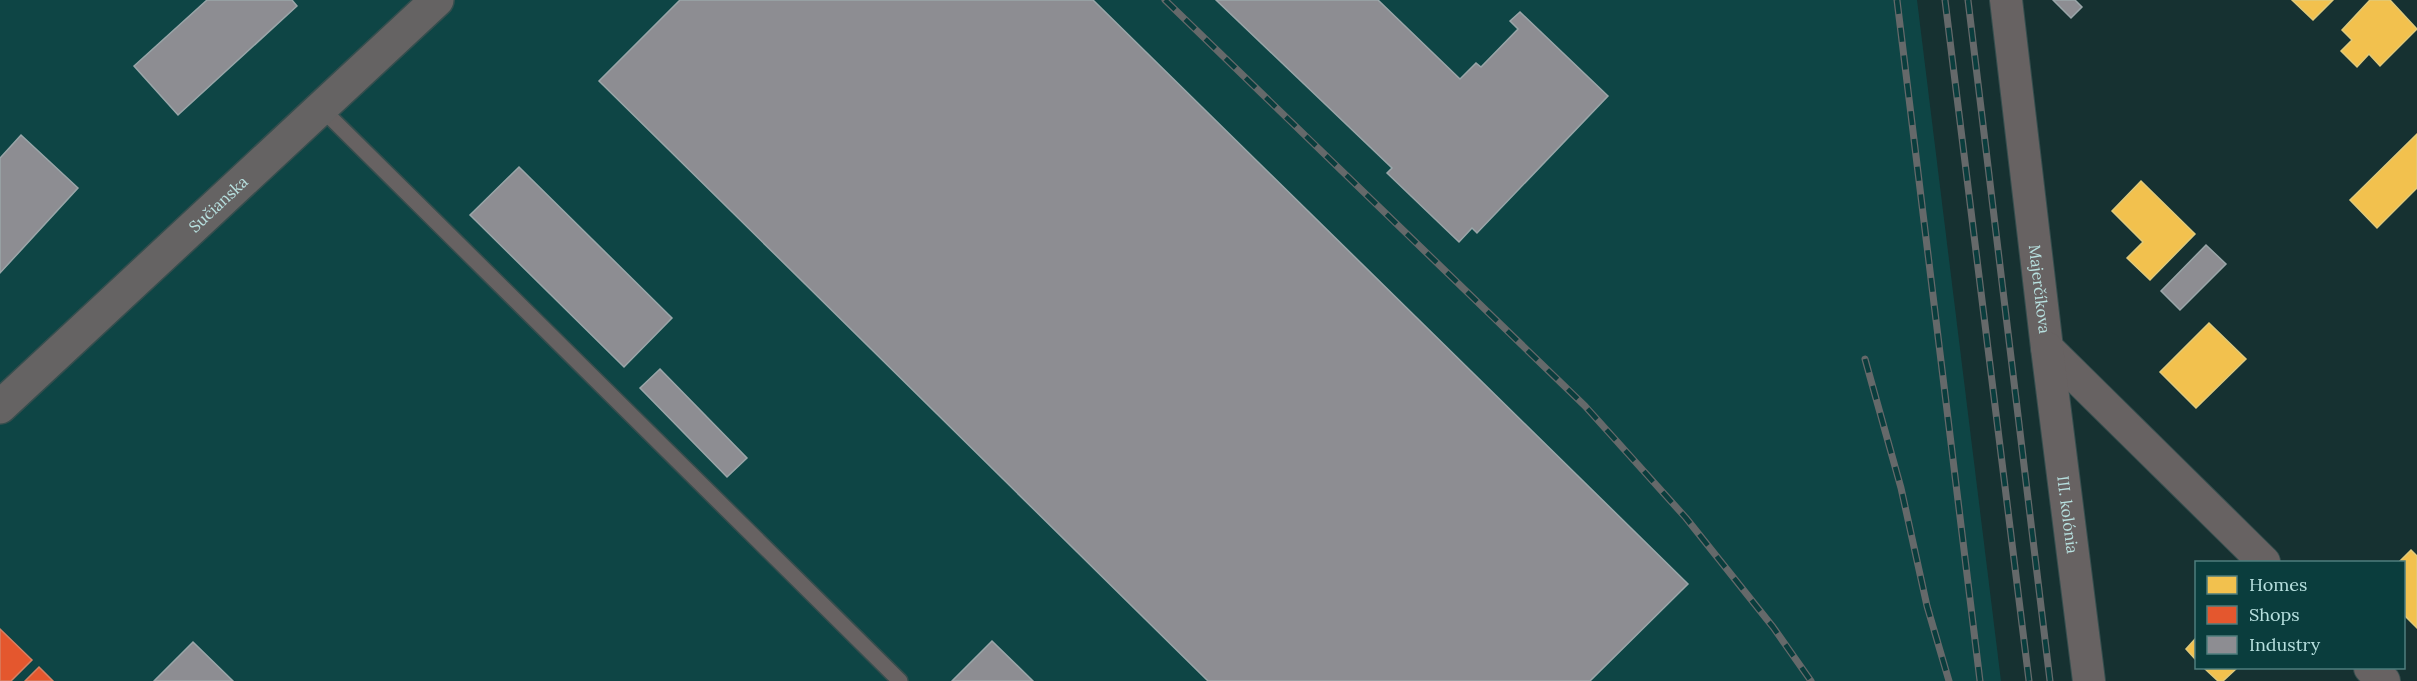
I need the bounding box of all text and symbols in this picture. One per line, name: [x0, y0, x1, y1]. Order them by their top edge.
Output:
street label: Sučianska: [184, 171, 252, 236]
street label: Majerčíkova: [2025, 243, 2055, 335]
street label: III. kolónia: [2053, 475, 2083, 555]
legend: [2195, 561, 2405, 669]
text: Homes: [2249, 573, 2307, 596]
text: Shops: [2249, 603, 2300, 626]
text: Industry: [2249, 633, 2321, 656]

